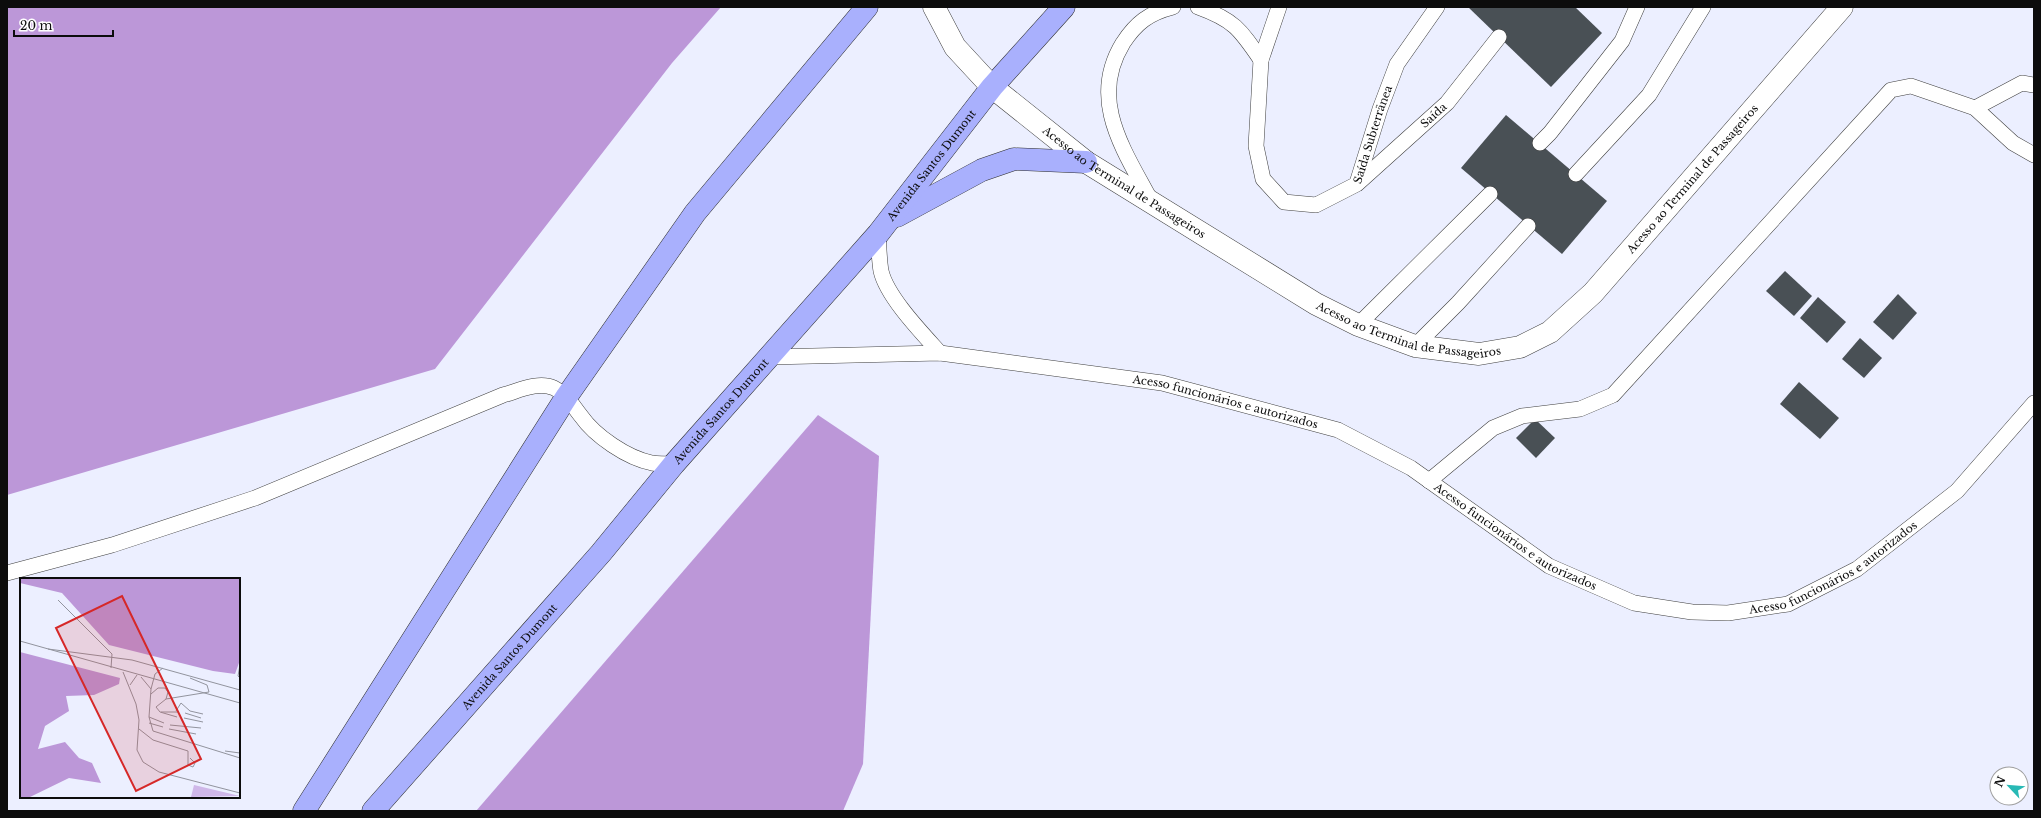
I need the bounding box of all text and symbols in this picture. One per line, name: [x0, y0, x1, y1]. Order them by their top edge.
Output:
scale bar: [14, 12, 113, 38]
text: 20 m: [20, 18, 52, 33]
street label: Saída Subterränea: [1350, 83, 1396, 185]
street label: Saída: [1417, 99, 1450, 131]
street label: Acesso ao Terminal de Passageiros: [1623, 101, 1761, 257]
street label: Avenida Santos Dumont: [883, 106, 979, 224]
street label: Acesso ao Terminal de Passageiros: [1039, 123, 1208, 241]
street label: Acesso ao Terminal de Passageiros: [1313, 298, 1502, 361]
street label: Avenida Santos Dumont: [670, 355, 772, 468]
street label: Acesso funcionários e autorizados: [1131, 372, 1320, 431]
street label: Acesso funcionários e autorizados: [1431, 479, 1599, 593]
street label: Acesso funcionários e autorizados: [1747, 518, 1920, 617]
inset map: [20, 578, 240, 798]
street label: Avenida Santos Dumont: [458, 600, 561, 713]
north arrow: [1989, 766, 2029, 806]
text: N: [1991, 773, 2009, 789]

